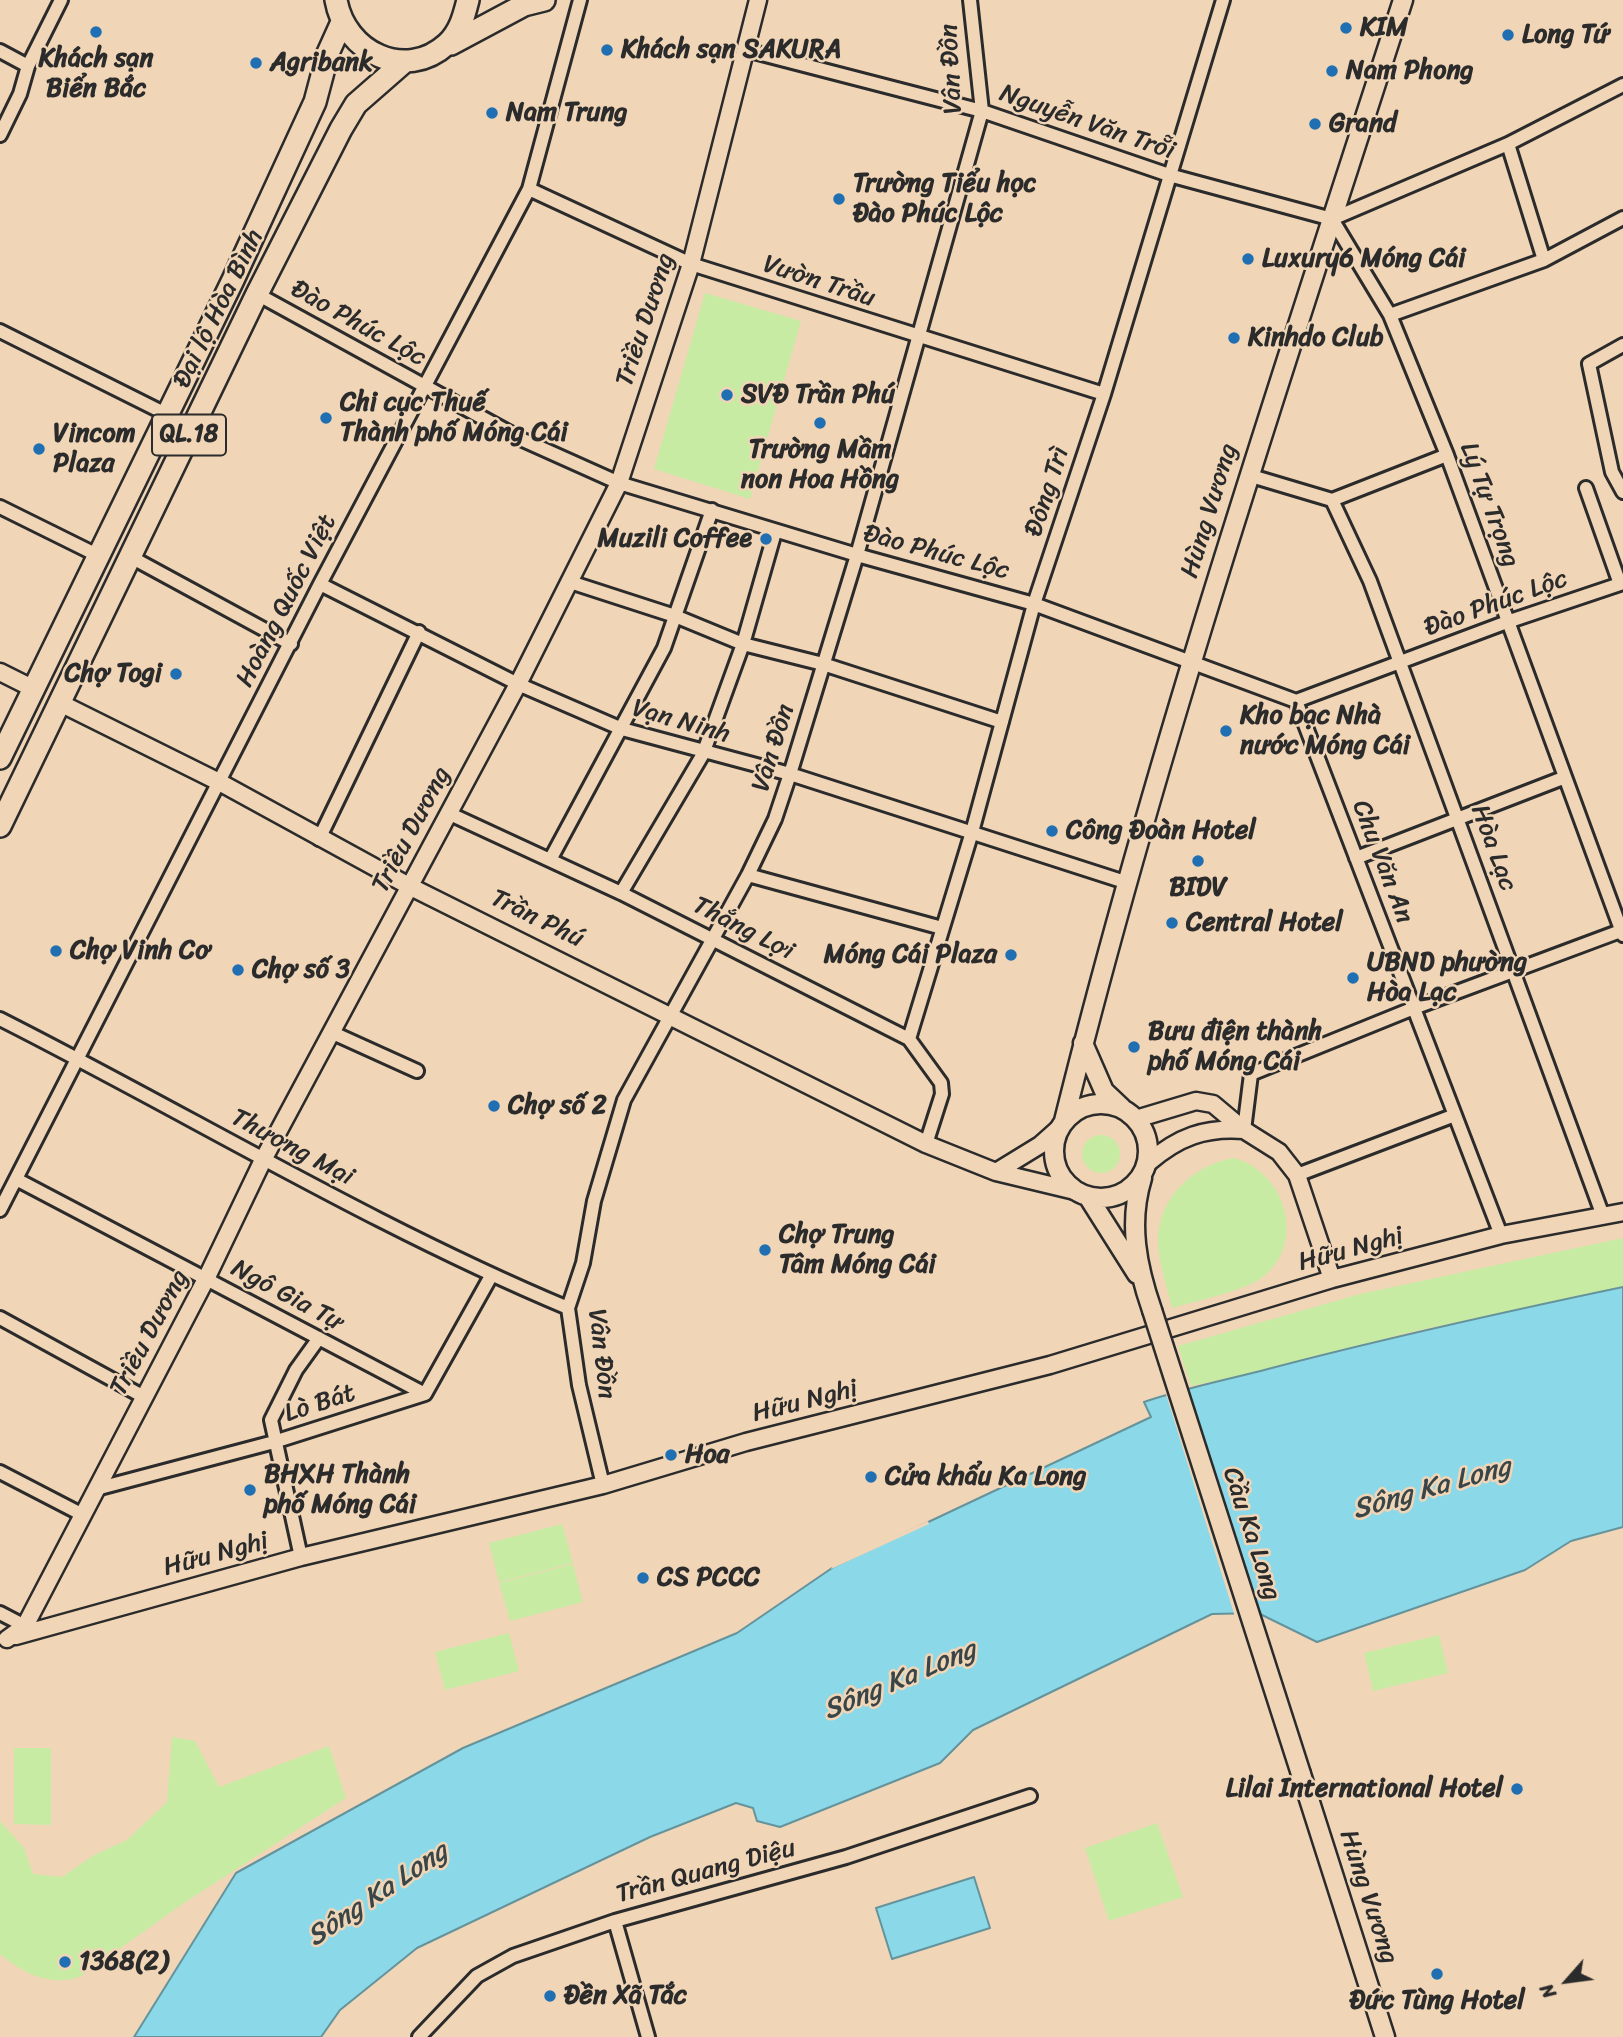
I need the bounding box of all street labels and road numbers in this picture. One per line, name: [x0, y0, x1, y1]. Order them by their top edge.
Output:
street label: Vân Đồn: [934, 23, 970, 115]
street label: Nguyễn Văn Trỗi: [995, 78, 1179, 168]
street label: Đại lộ Hòa Bình: [167, 225, 271, 393]
street label: Triều Dương: [610, 249, 682, 391]
street label: Vườn Trầu: [759, 249, 879, 315]
street label: Đào Phúc Lộc: [285, 274, 431, 374]
road number: QL.18: [152, 414, 226, 456]
street label: Lý Tự Trọng: [1452, 438, 1526, 572]
street label: Hùng Vương: [1175, 440, 1245, 582]
street label: Đông Trì: [1019, 443, 1077, 541]
street label: Hoàng Quốc Việt: [230, 509, 344, 693]
street label: Đào Phúc Lộc: [860, 519, 1012, 587]
street label: Đào Phúc Lộc: [1420, 564, 1572, 644]
street label: Vạn Ninh: [629, 693, 733, 751]
street label: Vân Đồn: [746, 700, 802, 796]
street label: Triều Dương: [366, 762, 458, 898]
street label: Chu Văn An: [1344, 796, 1420, 928]
street label: Hòa Lạc: [1463, 801, 1523, 895]
street label: Trần Phú: [485, 883, 589, 955]
street label: Thắng Lợi: [687, 890, 799, 968]
street label: Thương Mại: [225, 1103, 359, 1193]
street label: Hữu Nghị: [1295, 1221, 1407, 1279]
street label: Ngô Gia Tự: [226, 1253, 348, 1339]
street label: Triều Dương: [104, 1265, 196, 1401]
street label: Vân Đồn: [580, 1307, 622, 1401]
street label: Hữu Nghị: [749, 1374, 861, 1430]
street label: Lò Bát: [281, 1378, 359, 1430]
street label: Cầu Ka Long: [1215, 1464, 1287, 1604]
street label: Hữu Nghị: [160, 1526, 272, 1584]
street label: Hùng Vương: [1332, 1826, 1404, 1968]
street label: Trần Quang Diệu: [613, 1833, 799, 1911]

